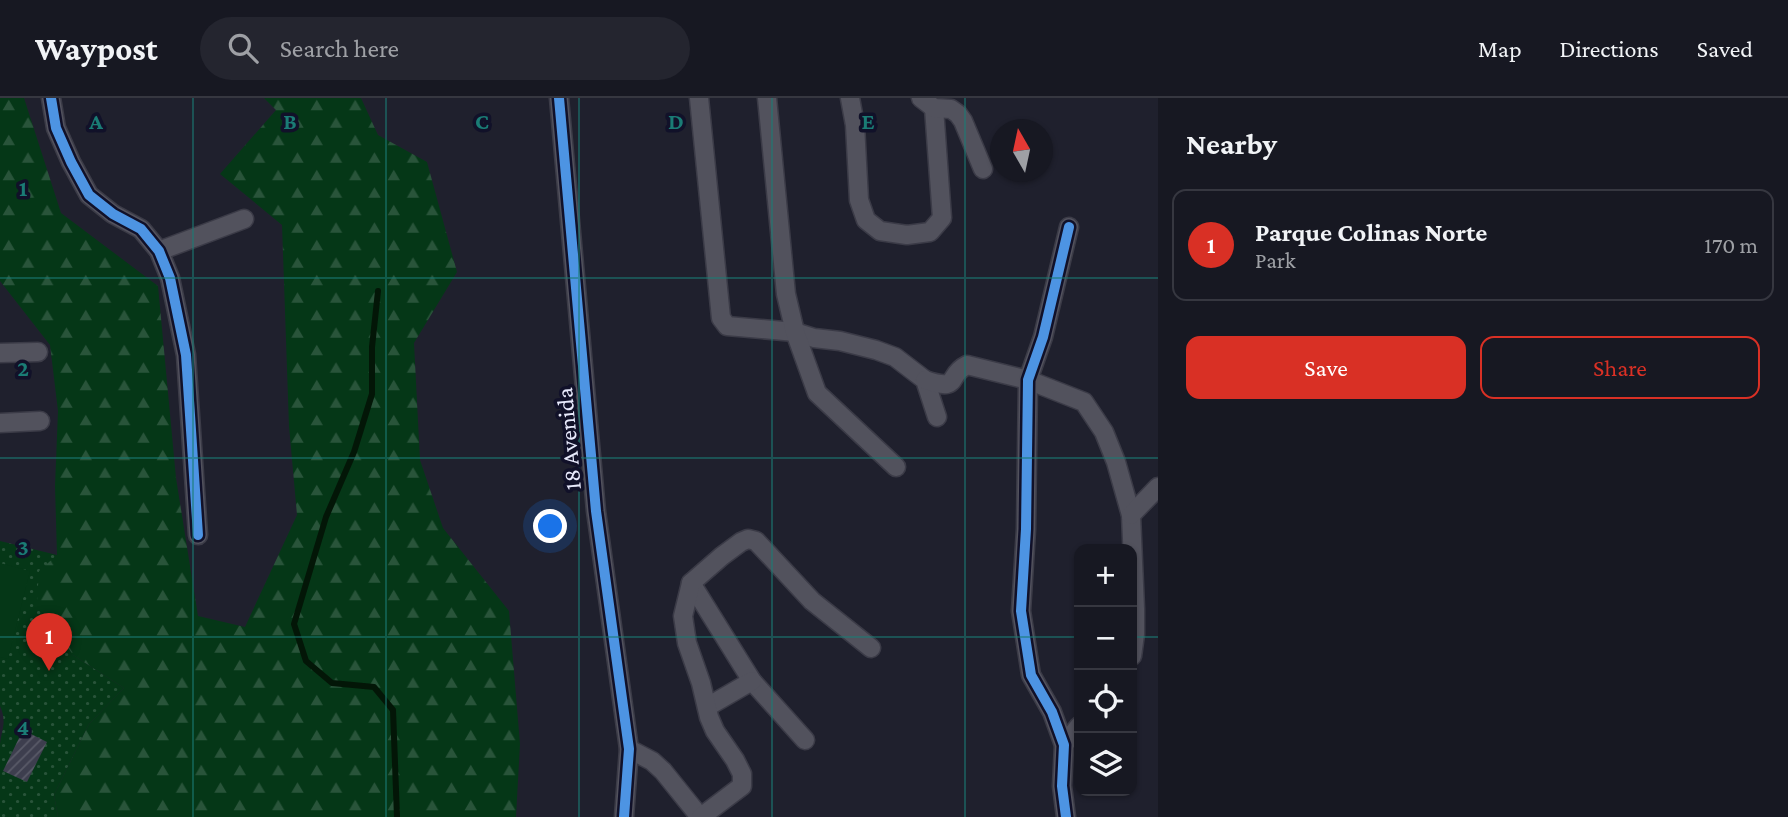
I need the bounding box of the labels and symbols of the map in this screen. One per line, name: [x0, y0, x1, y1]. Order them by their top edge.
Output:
text: A: [88, 108, 103, 134]
text: B: [283, 108, 297, 134]
text: C: [475, 108, 489, 134]
text: D: [668, 108, 684, 134]
text: E: [861, 108, 875, 134]
north arrow: [990, 119, 1053, 182]
text: 1: [19, 175, 28, 201]
text: 2: [17, 355, 29, 381]
street label: 18 Avenida: [550, 387, 586, 491]
your location: [533, 509, 567, 543]
text: 3: [17, 534, 29, 560]
pin: 1: [26, 613, 72, 671]
text: 4: [17, 714, 29, 740]

